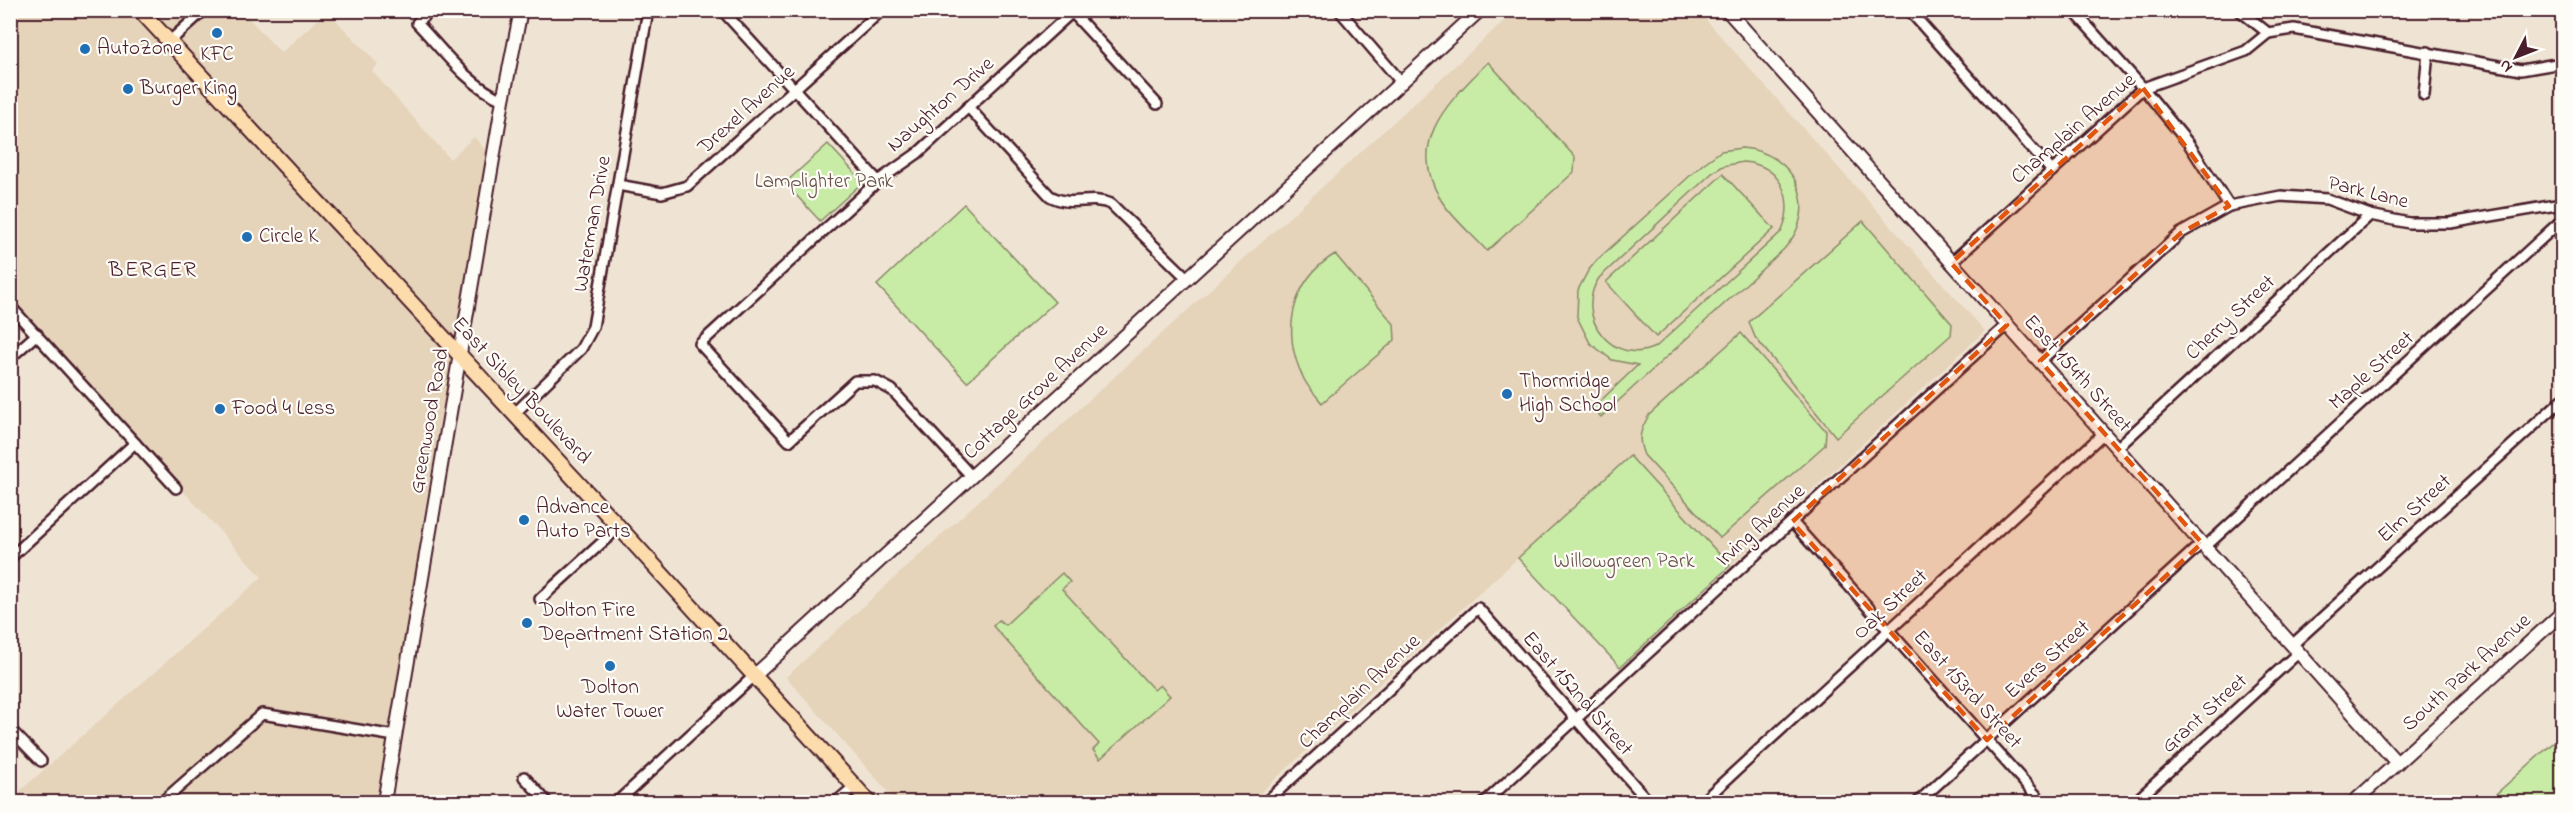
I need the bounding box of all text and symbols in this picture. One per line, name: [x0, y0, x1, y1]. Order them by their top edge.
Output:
marker: KFC: [210, 26, 224, 40]
north arrow: [2486, 27, 2546, 87]
place label: AutoZone: [97, 34, 183, 64]
place label: KFC: [200, 40, 234, 70]
marker: AutoZone: [78, 42, 92, 56]
street label: Naughton Drive: [881, 50, 1003, 162]
text: N: [2494, 54, 2519, 78]
street label: Drexel Avenue: [691, 58, 803, 163]
street label: Champlain Avenue: [2005, 66, 2144, 192]
place label: Burger King: [139, 74, 237, 106]
marker: Burger King: [121, 82, 135, 96]
street label: Waterman Drive: [566, 153, 620, 294]
park label: Lamplighter Park: [755, 167, 894, 199]
street label: Park Lane: [2325, 169, 2412, 218]
place label: Circle K: [259, 222, 319, 252]
marker: Circle K: [240, 230, 254, 244]
district label: BERGER: [108, 255, 197, 287]
street label: Cherry Street: [2179, 268, 2284, 369]
street label: East 154th Street: [2016, 308, 2138, 440]
street label: East Sibley Boulevard: [443, 310, 598, 473]
street label: Cottage Grove Avenue: [957, 316, 1117, 469]
street label: Maple Street: [2323, 324, 2421, 418]
street label: Greenwood Road: [402, 346, 458, 496]
place label: Thornridge High School: [1519, 367, 1616, 423]
marker: Thornridge High School: [1500, 387, 1514, 401]
place label: Food 4 Less: [231, 394, 335, 424]
marker: Food 4 Less: [213, 402, 227, 416]
street label: Elm Street: [2371, 467, 2459, 551]
street label: Irving Avenue: [1710, 477, 1814, 576]
place label: Advance Auto Parts: [536, 493, 631, 547]
marker: Advance Auto Parts: [517, 513, 531, 527]
park label: Willowgreen Park: [1553, 547, 1695, 579]
street label: Oak Street: [1847, 562, 1935, 648]
place label: Dolton Fire Department Station 2: [538, 596, 728, 650]
street label: South Park Avenue: [2396, 606, 2539, 739]
street label: Evers Street: [1998, 613, 2098, 707]
marker: Dolton Fire Department Station 2: [520, 616, 534, 630]
street label: East 153rd Street: [1905, 624, 2029, 756]
street label: East 152nd Street: [1514, 625, 1640, 763]
street label: Champlain Avenue: [1292, 627, 1428, 757]
marker: Dolton Water Tower: [603, 659, 617, 673]
street label: Grant Street: [2155, 667, 2255, 761]
place label: Dolton Water Tower: [556, 673, 664, 727]

